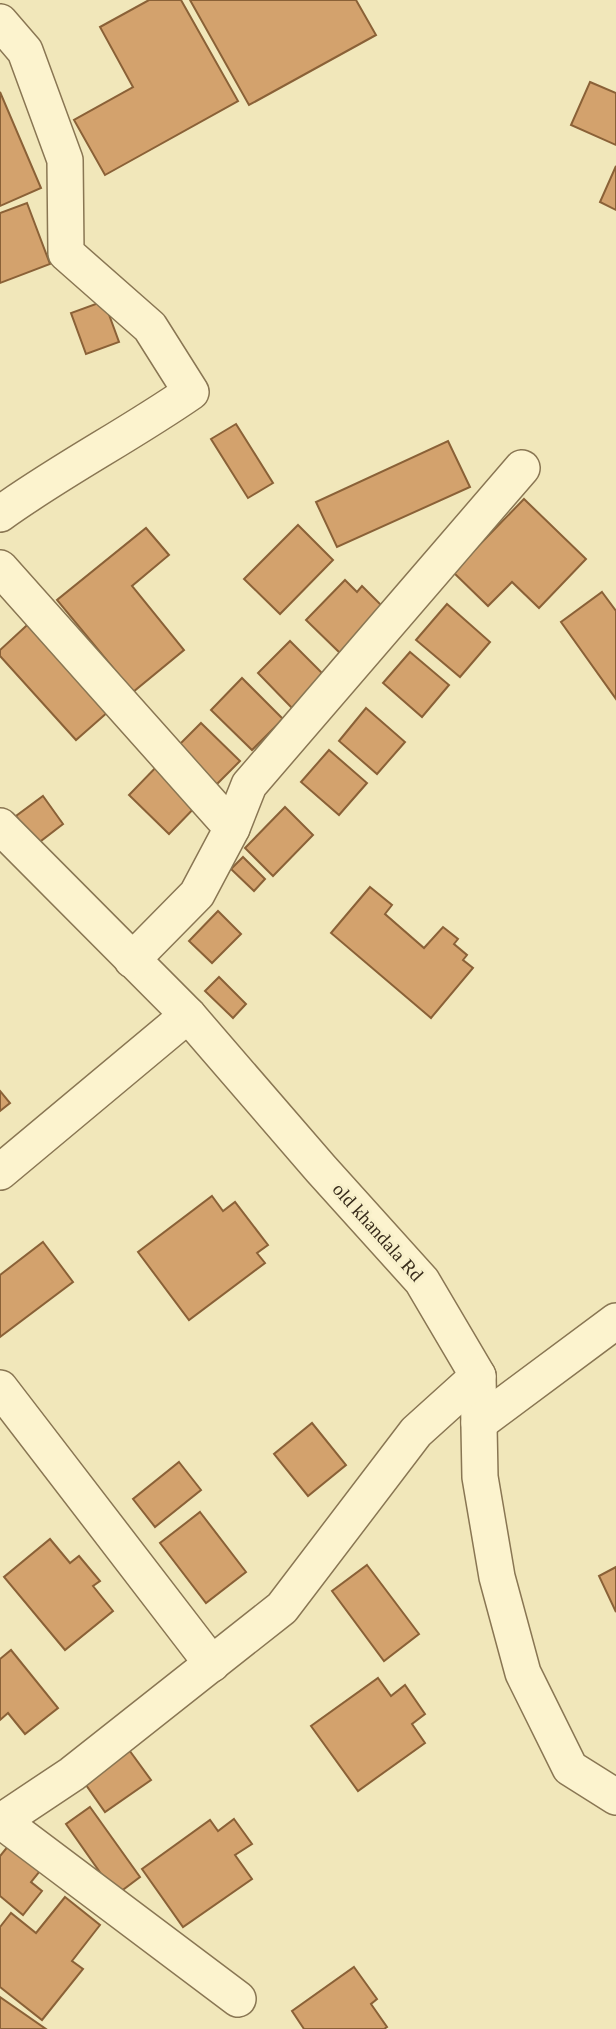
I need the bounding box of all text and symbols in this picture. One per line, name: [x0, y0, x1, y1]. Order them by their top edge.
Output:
street label: old khandala Rd: [329, 1179, 428, 1286]

